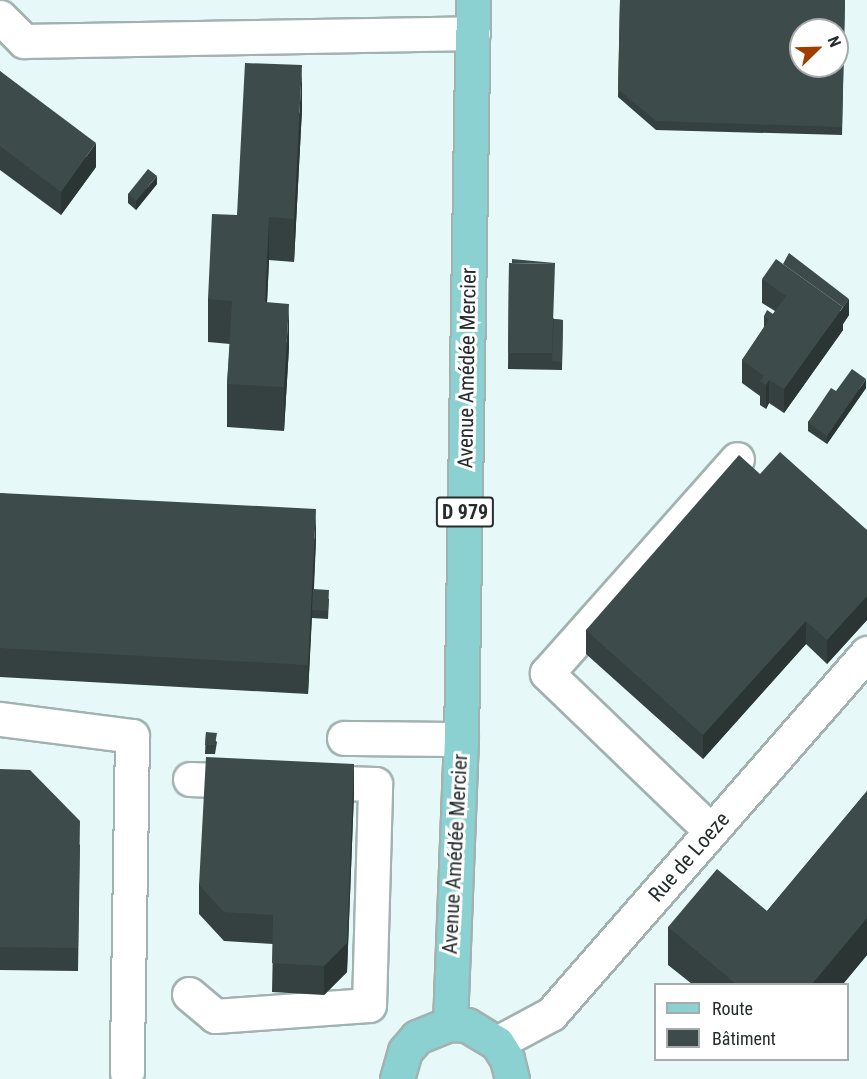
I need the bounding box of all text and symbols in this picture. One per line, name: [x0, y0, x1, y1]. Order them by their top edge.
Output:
north arrow: [789, 18, 849, 78]
text: N: [824, 33, 845, 50]
street label: Avenue Amédée Mercier: [453, 267, 481, 469]
road number: D 979: [435, 495, 495, 529]
street label: Avenue Amédée Mercier: [437, 753, 473, 955]
street label: Rue de Loeze: [643, 807, 735, 907]
legend: [654, 983, 849, 1061]
text: Route: [712, 998, 753, 1019]
text: Bâtiment: [712, 1028, 776, 1049]

